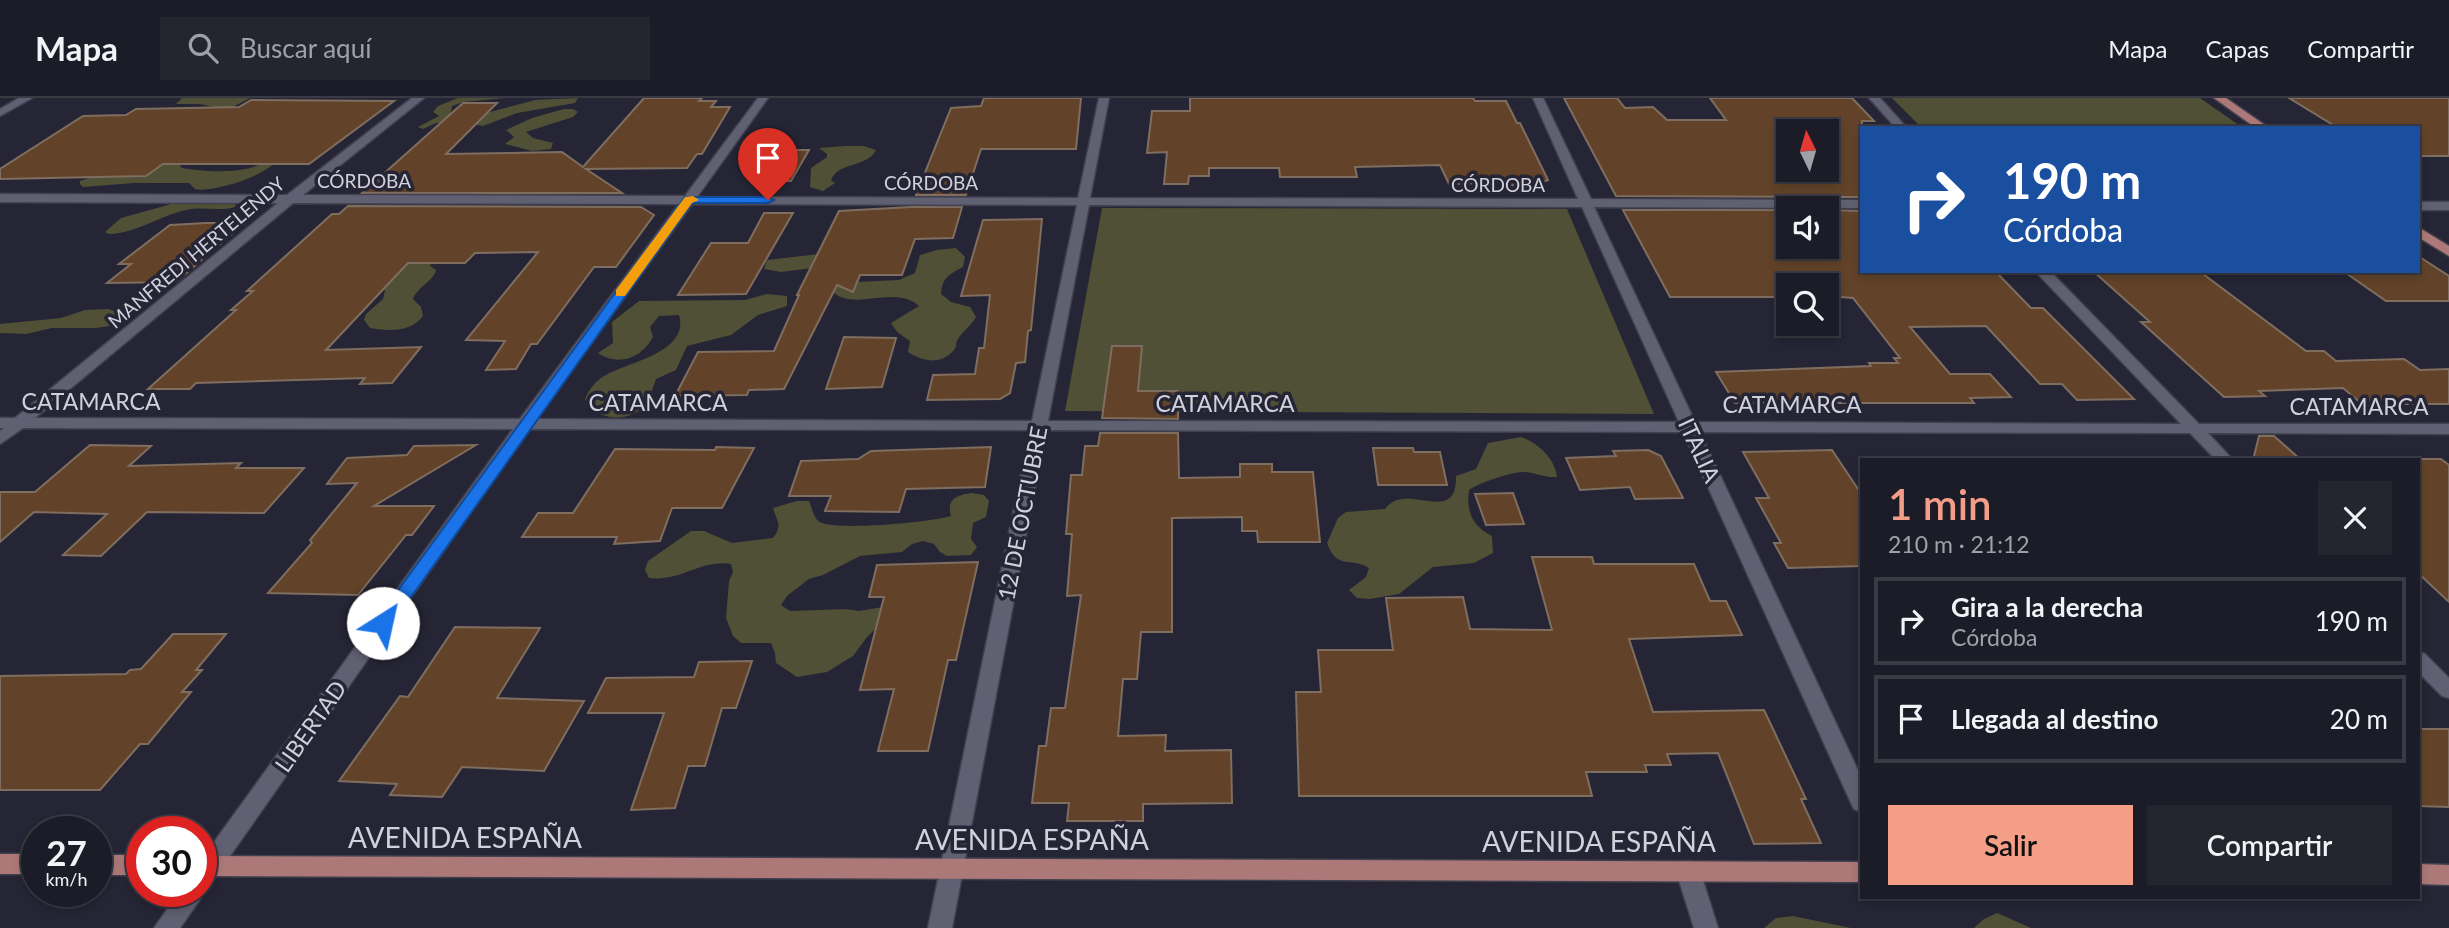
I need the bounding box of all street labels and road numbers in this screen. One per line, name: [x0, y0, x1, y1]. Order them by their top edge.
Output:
street label: CÓRDOBA: [317, 169, 411, 192]
street label: MANFREDI HERTELENDY: [103, 171, 289, 333]
street label: CÓRDOBA: [884, 171, 978, 194]
street label: CÓRDOBA: [1451, 173, 1545, 196]
street label: CATAMARCA: [22, 387, 161, 415]
street label: CATAMARCA: [589, 388, 728, 416]
street label: CATAMARCA: [1156, 389, 1295, 417]
street label: CATAMARCA: [1723, 390, 1862, 418]
street label: CATAMARCA: [2290, 392, 2429, 420]
street label: ITALIA: [1673, 413, 1727, 487]
street label: 12 DE OCTUBRE: [991, 424, 1053, 602]
street label: LIBERTAD: [268, 675, 352, 777]
street label: AVENIDA ESPAÑA: [348, 820, 582, 854]
street label: AVENIDA ESPAÑA: [915, 822, 1149, 856]
street label: AVENIDA ESPAÑA: [1482, 824, 1716, 858]

